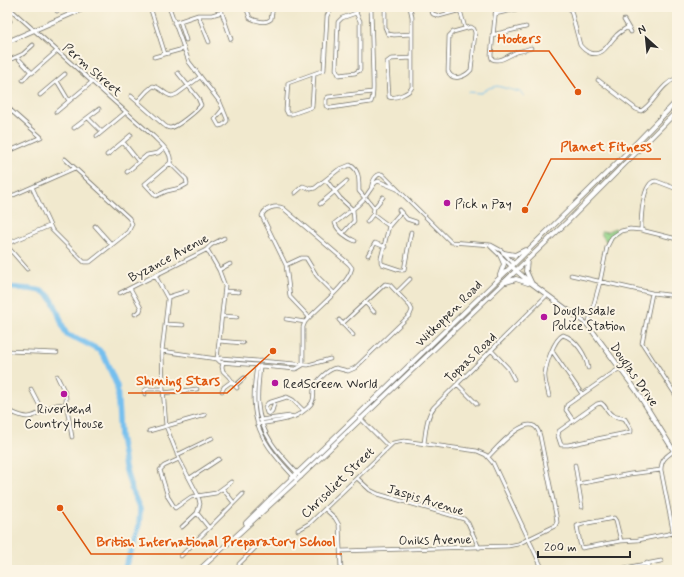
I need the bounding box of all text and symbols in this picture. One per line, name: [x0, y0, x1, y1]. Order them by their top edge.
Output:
north arrow: [626, 18, 666, 58]
text: N: [635, 22, 648, 38]
callout: Hooters: [489, 25, 549, 51]
text: Hooters: [497, 30, 542, 48]
street label: Perm Street: [59, 40, 125, 101]
callout: Planet Fitness: [551, 133, 661, 159]
text: Planet Fitness: [560, 138, 652, 156]
place label: Pick n Pay: [455, 196, 512, 213]
marker: Pick n Pay: [442, 198, 452, 208]
street label: Byzance Avenue: [126, 230, 212, 287]
street label: Witkoppen Road: [412, 277, 486, 351]
place label: Douglasdale Police Station: [552, 303, 625, 335]
marker: Douglasdale Police Station: [539, 312, 549, 322]
street label: Topaas Road: [441, 329, 501, 387]
street label: Douglas Drive: [604, 340, 662, 411]
callout: Shining Stars: [128, 367, 227, 393]
text: Shining Stars: [136, 372, 221, 393]
place label: RedScreen World: [283, 376, 377, 393]
marker: RedScreen World: [270, 378, 280, 388]
marker: Riverbend Country House: [59, 389, 69, 399]
place label: Riverbend Country House: [24, 401, 104, 433]
street label: Chrisoliet Street: [298, 444, 378, 522]
street label: Jaspis Avenue: [385, 481, 466, 520]
callout: British International Preparatory School: [91, 528, 342, 554]
street label: Oniks Avenue: [398, 531, 472, 550]
text: British International Preparatory School: [96, 533, 336, 551]
scale bar: [538, 533, 630, 559]
text: 200 m: [544, 540, 577, 556]

